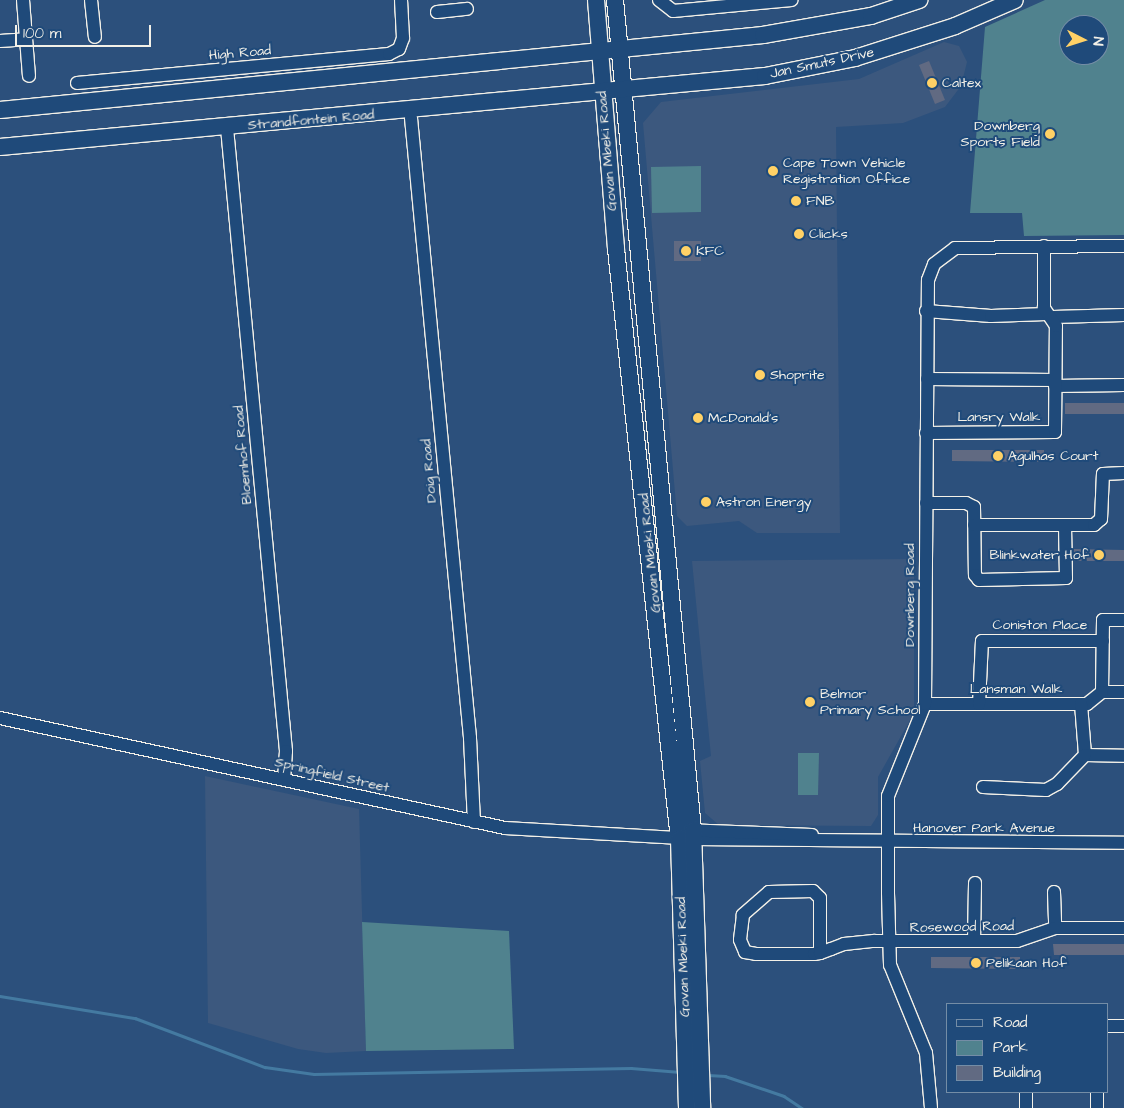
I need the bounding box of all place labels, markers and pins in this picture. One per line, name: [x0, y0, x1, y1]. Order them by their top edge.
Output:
place label: Caltex: [942, 75, 981, 91]
marker: Caltex: [926, 77, 938, 89]
place label: Downberg Sports Field: [961, 118, 1040, 150]
marker: Downberg Sports Field: [1044, 128, 1056, 140]
place label: Cape Town Vehicle Registration Office: [783, 155, 910, 188]
marker: Cape Town Vehicle Registration Office: [767, 165, 779, 177]
place label: FNB: [806, 193, 834, 209]
marker: FNB: [790, 195, 802, 207]
place label: Clicks: [809, 226, 848, 242]
marker: Clicks: [793, 228, 805, 240]
place label: KFC: [696, 243, 724, 259]
marker: KFC: [680, 245, 692, 257]
place label: Shoprite: [770, 367, 825, 383]
marker: Shoprite: [754, 369, 766, 381]
place label: McDonald's: [708, 410, 778, 426]
marker: McDonald's: [692, 412, 704, 424]
place label: Agulhas Court: [1008, 448, 1098, 464]
marker: Agulhas Court: [992, 450, 1004, 462]
place label: Astron Energy: [716, 494, 811, 510]
marker: Astron Energy: [700, 496, 712, 508]
place label: Blinkwater Hof: [989, 547, 1089, 563]
marker: Blinkwater Hof: [1093, 549, 1105, 561]
place label: Belmor Primary School: [820, 686, 921, 719]
marker: Belmor Primary School: [804, 696, 816, 708]
place label: Pelikaan Hof: [986, 955, 1067, 971]
marker: Pelikaan Hof: [970, 957, 982, 969]

